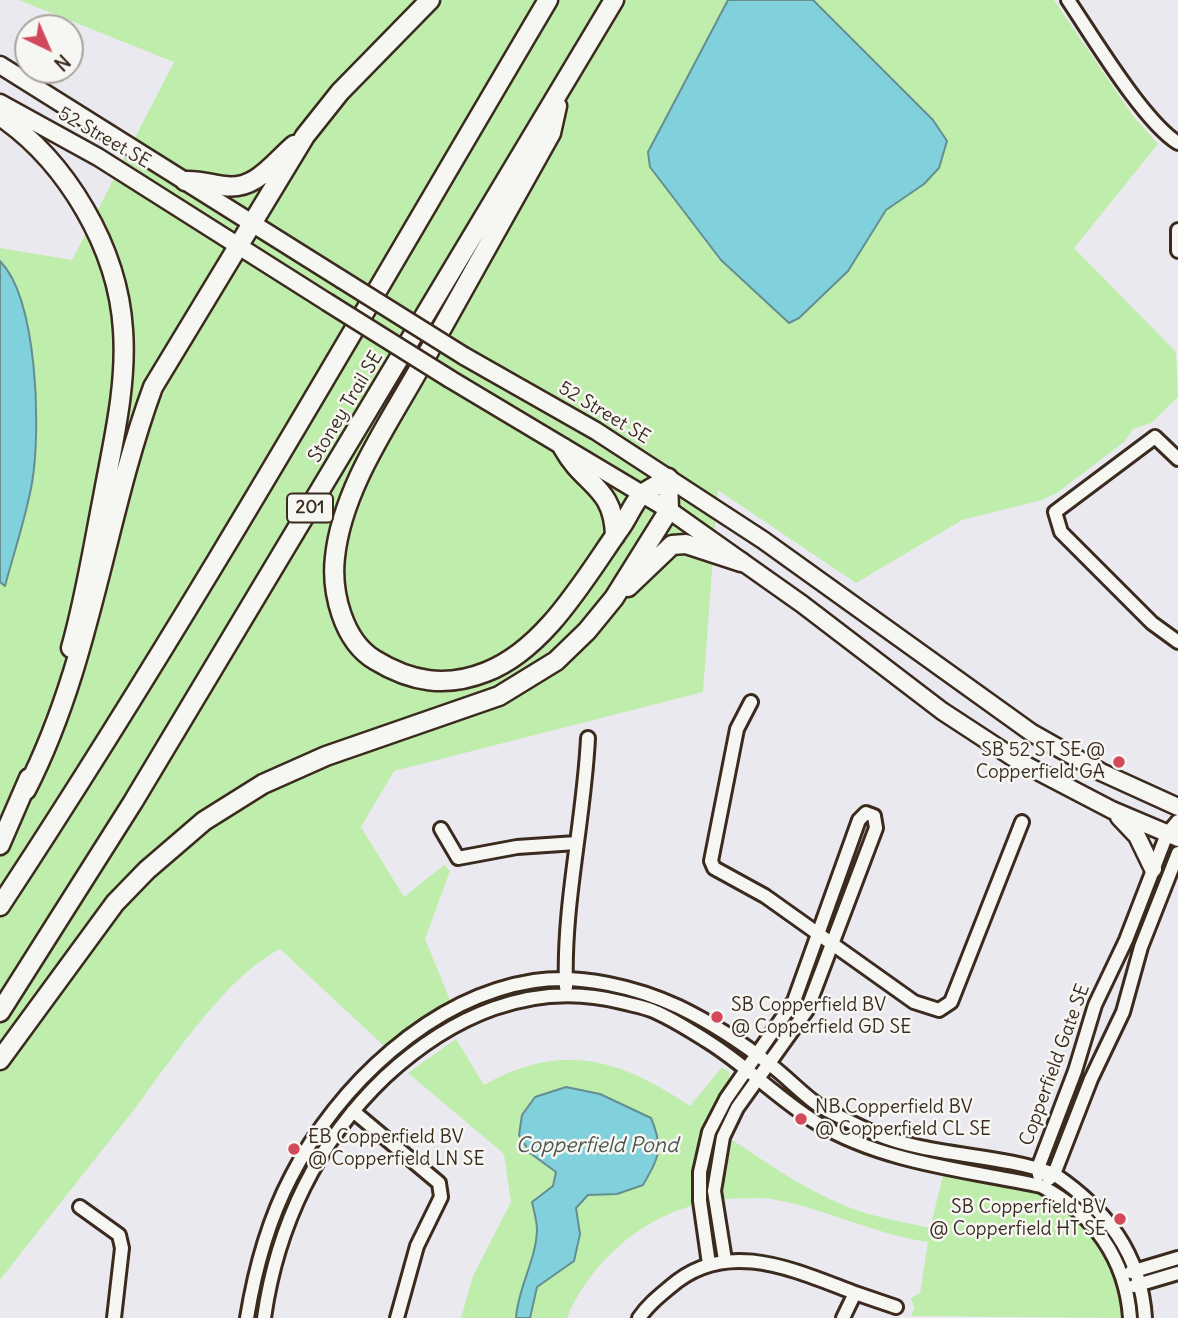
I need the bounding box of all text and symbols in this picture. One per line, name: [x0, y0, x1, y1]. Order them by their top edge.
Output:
north arrow: [14, 14, 84, 84]
text: N: [49, 49, 75, 76]
street label: 52 Street SE: [54, 102, 154, 174]
street label: Stoney Trail SE: [304, 347, 388, 467]
street label: 52 Street SE: [554, 377, 654, 449]
road number: 201: [287, 494, 333, 522]
place label: SB 52 ST SE @ Copperfield GA: [976, 740, 1105, 784]
marker: SB 52 ST SE @ Copperfield GA: [1111, 754, 1127, 770]
street label: Copperfield Gate SE: [1015, 981, 1095, 1149]
place label: SB Copperfield BV @ Copperfield GD SE: [731, 995, 911, 1039]
marker: SB Copperfield BV @ Copperfield GD SE: [709, 1009, 725, 1025]
place label: NB Copperfield BV @ Copperfield CL SE: [815, 1097, 991, 1141]
marker: NB Copperfield BV @ Copperfield CL SE: [793, 1111, 809, 1127]
place label: EB Copperfield BV @ Copperfield LN SE: [308, 1127, 485, 1171]
water label: Copperfield Pond: [516, 1133, 678, 1159]
marker: EB Copperfield BV @ Copperfield LN SE: [286, 1141, 302, 1157]
place label: SB Copperfield BV @ Copperfield HT SE: [929, 1197, 1106, 1241]
marker: SB Copperfield BV @ Copperfield HT SE: [1112, 1211, 1128, 1227]

